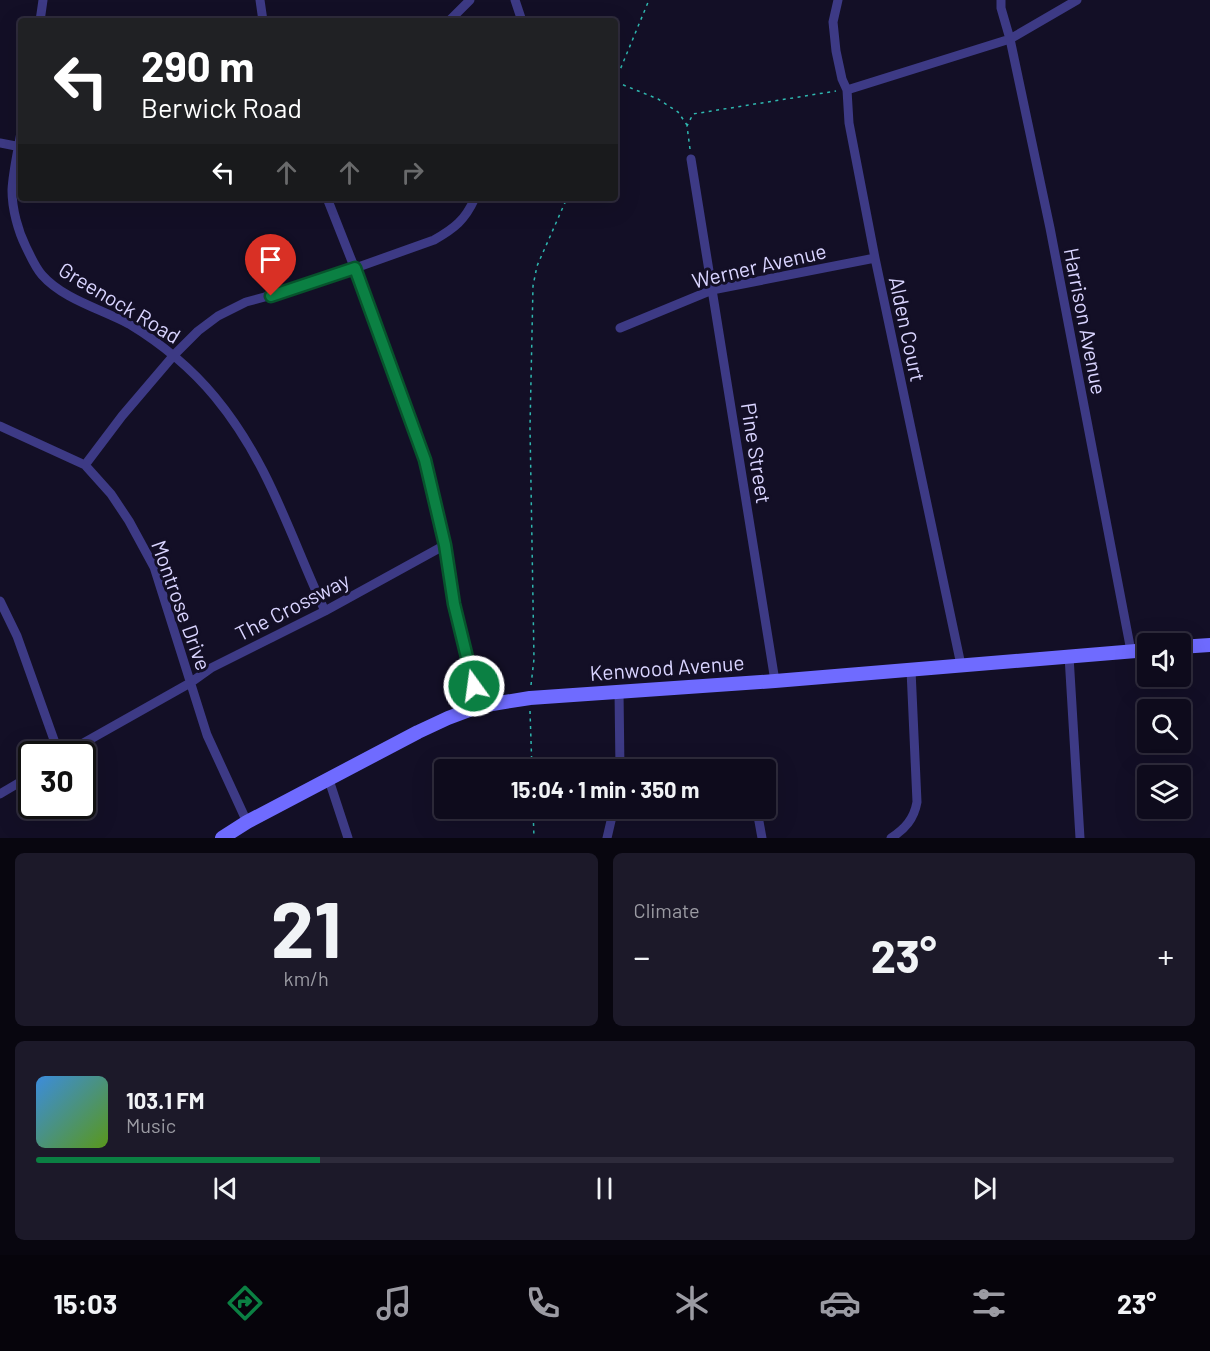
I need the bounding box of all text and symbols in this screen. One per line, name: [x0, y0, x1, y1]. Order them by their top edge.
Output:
text: 290 m: [141, 40, 254, 90]
icon: left: [42, 42, 120, 120]
text: Berwick Road: [141, 91, 302, 123]
icon: left: [207, 156, 240, 189]
icon: ahead: [270, 156, 303, 189]
icon: ahead: [333, 156, 366, 189]
icon: right: [396, 156, 429, 189]
pin: [245, 234, 296, 296]
street label: Werner Avenue: [689, 237, 829, 293]
icon: arrive: [254, 243, 287, 276]
street label: Harrison Avenue: [1060, 246, 1112, 396]
street label: Greenock Road: [55, 256, 185, 348]
street label: Alden Court: [885, 274, 931, 384]
street label: Pine Street: [737, 401, 777, 505]
street label: Montrose Drive: [147, 536, 217, 674]
street label: The Crossway: [231, 566, 353, 645]
map controls: [1137, 633, 1191, 819]
button: sound: [1137, 633, 1191, 687]
street label: Kenwood Avenue: [589, 649, 745, 685]
position arrow: [442, 654, 506, 718]
button: search: [1137, 699, 1191, 753]
speed limit sign: 30: [18, 741, 96, 819]
button: layers: [1137, 765, 1191, 819]
text: 15:04 · 1 min · 350 m: [511, 776, 699, 802]
text: 21: [271, 880, 342, 974]
text: Climate: [634, 898, 700, 922]
text: 23°: [871, 928, 937, 982]
text: −: [634, 936, 650, 976]
text: +: [1157, 936, 1174, 976]
text: km/h: [284, 966, 329, 990]
text: 103.1 FM: [126, 1087, 204, 1113]
text: Music: [126, 1113, 176, 1137]
icon: previous: [209, 1172, 242, 1205]
icon: pause: [588, 1172, 621, 1205]
icon: next: [968, 1172, 1001, 1205]
icon: directions: [224, 1282, 266, 1324]
icon: music: [373, 1282, 415, 1324]
icon: phone: [522, 1282, 564, 1324]
icon: climate: [671, 1282, 713, 1324]
icon: car: [819, 1282, 861, 1324]
icon: filters: [968, 1282, 1010, 1324]
text: 15:03: [53, 1287, 117, 1319]
text: 23°: [1117, 1287, 1157, 1319]

